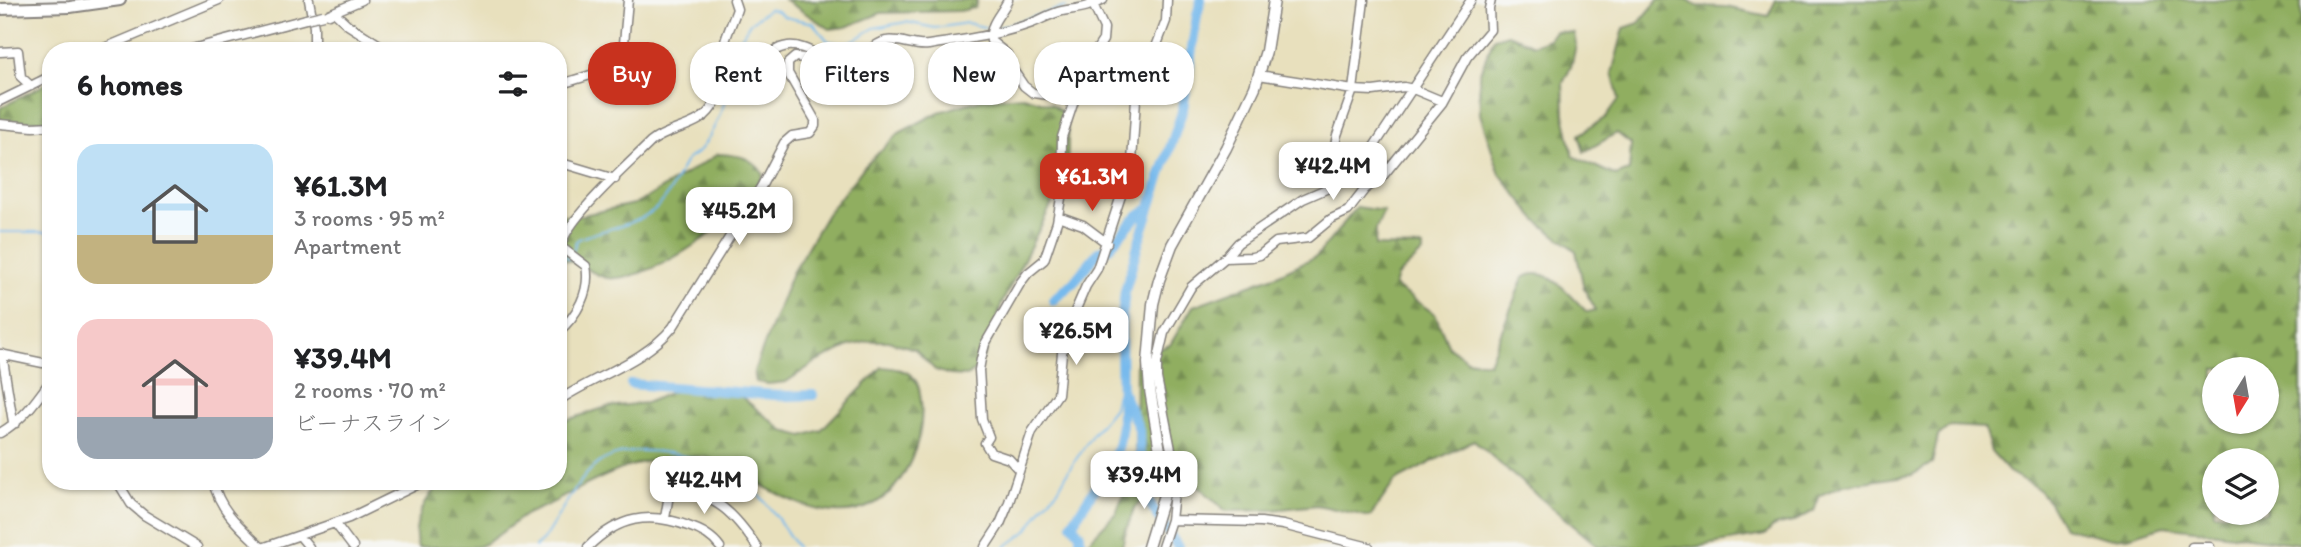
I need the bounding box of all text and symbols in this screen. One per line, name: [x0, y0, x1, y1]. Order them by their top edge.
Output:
chip: Buy: [588, 42, 676, 105]
chip: Rent: [690, 42, 786, 105]
chip: Filters: [800, 42, 914, 105]
chip: New: [928, 42, 1020, 105]
chip: Apartment: [1034, 42, 1194, 105]
icon: filters: [494, 65, 532, 103]
text: 6 homes: [77, 66, 183, 103]
pin: ¥42.4M: [1276, 142, 1390, 202]
text: ¥42.4M: [1295, 151, 1371, 179]
pin: ¥61.3M: [1035, 154, 1149, 213]
text: ¥61.3M: [1056, 162, 1128, 190]
text: ¥61.3M: [294, 167, 388, 204]
icon: home: [133, 172, 217, 256]
pin: ¥45.2M: [682, 188, 796, 247]
text: ¥45.2M: [702, 196, 776, 224]
text: 3 rooms · 95 m²: [294, 204, 445, 232]
text: Apartment: [294, 232, 401, 260]
pin: ¥26.5M: [1019, 308, 1133, 367]
text: ¥26.5M: [1040, 316, 1112, 344]
text: ¥39.4M: [294, 339, 392, 376]
icon: home: [133, 347, 217, 431]
north arrow: [2202, 357, 2278, 434]
map controls: [2202, 357, 2279, 525]
text: 2 rooms · 70 m²: [294, 376, 446, 404]
text: ビーナスライン: [294, 409, 452, 437]
button: layers: [2202, 448, 2279, 525]
pin: ¥39.4M: [1087, 452, 1201, 511]
pin: ¥42.4M: [647, 456, 761, 516]
text: ¥39.4M: [1106, 460, 1182, 488]
text: ¥42.4M: [666, 465, 742, 493]

